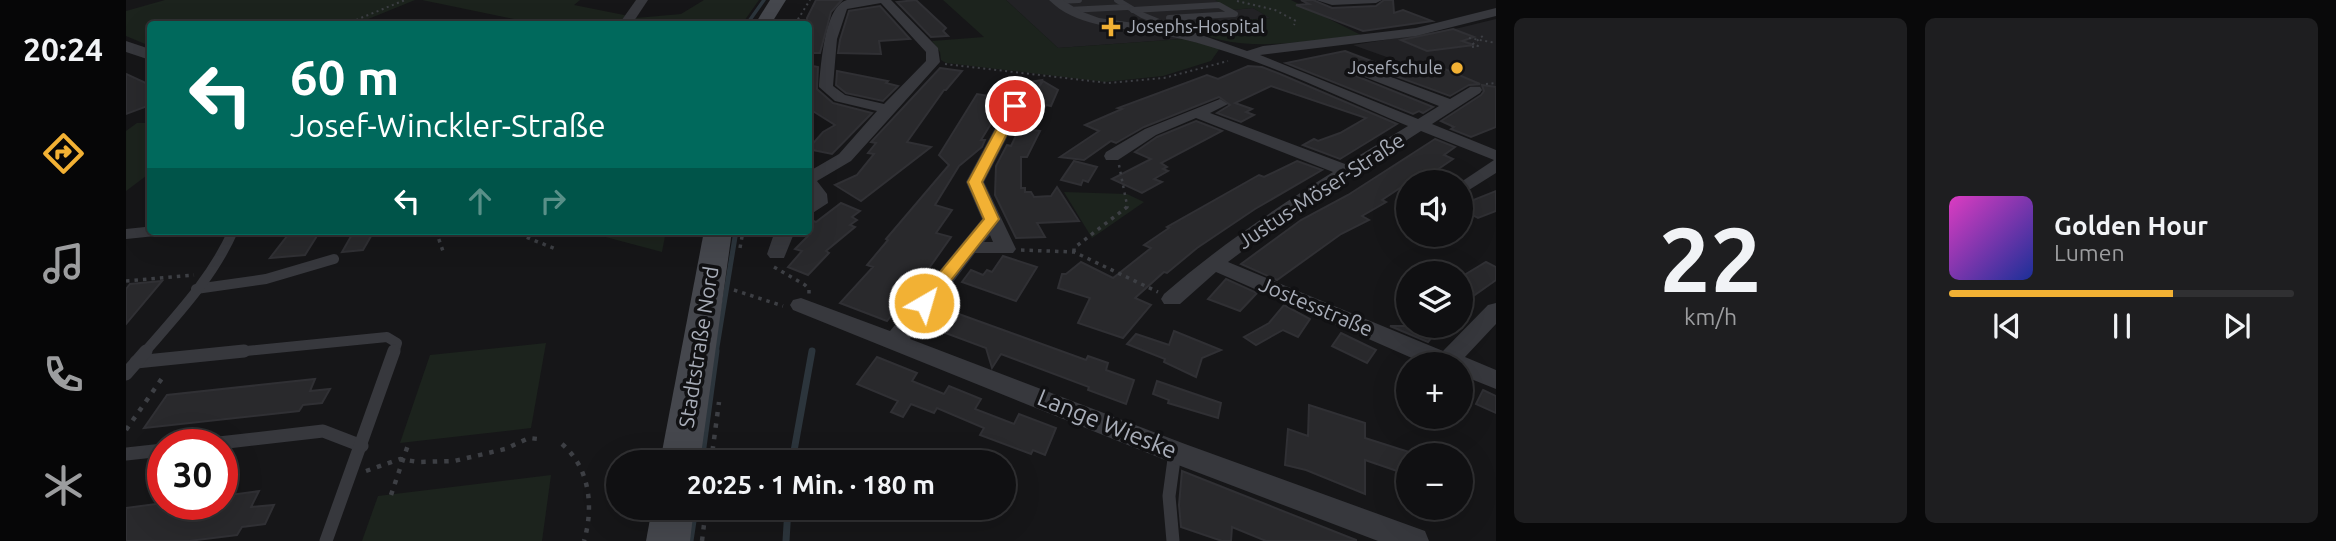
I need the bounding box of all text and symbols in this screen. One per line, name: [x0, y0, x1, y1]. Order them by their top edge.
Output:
place label: Josephs-Hospital: [1127, 16, 1265, 36]
marker: Josephs-Hospital: [1101, 17, 1121, 37]
text: 20:24: [23, 31, 103, 67]
icon: left: [175, 49, 266, 140]
text: 60 m: [290, 49, 399, 104]
place label: Josefschule: [1348, 57, 1443, 77]
marker: Josefschule: [1449, 60, 1465, 76]
pin: [985, 76, 1045, 136]
icon: arrive: [996, 87, 1034, 125]
text: Josef-Winckler-Straße: [290, 107, 606, 143]
street label: Justus-Möser-Straße: [1233, 127, 1408, 253]
icon: directions: [39, 129, 88, 178]
map controls: [1396, 170, 1473, 520]
button: sound: [1396, 170, 1473, 247]
icon: left: [388, 182, 426, 220]
icon: ahead: [461, 182, 499, 220]
icon: right: [534, 182, 572, 220]
text: 22: [1659, 207, 1762, 309]
text: Golden Hour: [2054, 211, 2208, 240]
icon: music: [39, 239, 88, 288]
text: Lumen: [2054, 240, 2125, 265]
button: layers: [1396, 261, 1473, 338]
street label: Stadtstraße Nord: [673, 264, 723, 429]
position arrow: [887, 266, 961, 340]
street label: Jostesstraße: [1256, 271, 1377, 341]
text: km/h: [1684, 304, 1737, 329]
icon: previous: [1988, 307, 2026, 345]
icon: pause: [2103, 307, 2141, 345]
icon: next: [2218, 307, 2256, 345]
icon: phone: [39, 350, 88, 399]
button: +: [1396, 352, 1473, 429]
street label: Lange Wieske: [1034, 383, 1181, 464]
speed limit sign: 30: [147, 429, 238, 520]
button: −: [1396, 443, 1473, 520]
icon: climate: [39, 461, 88, 510]
text: 20:25 · 1 Min. · 180 m: [687, 470, 935, 499]

